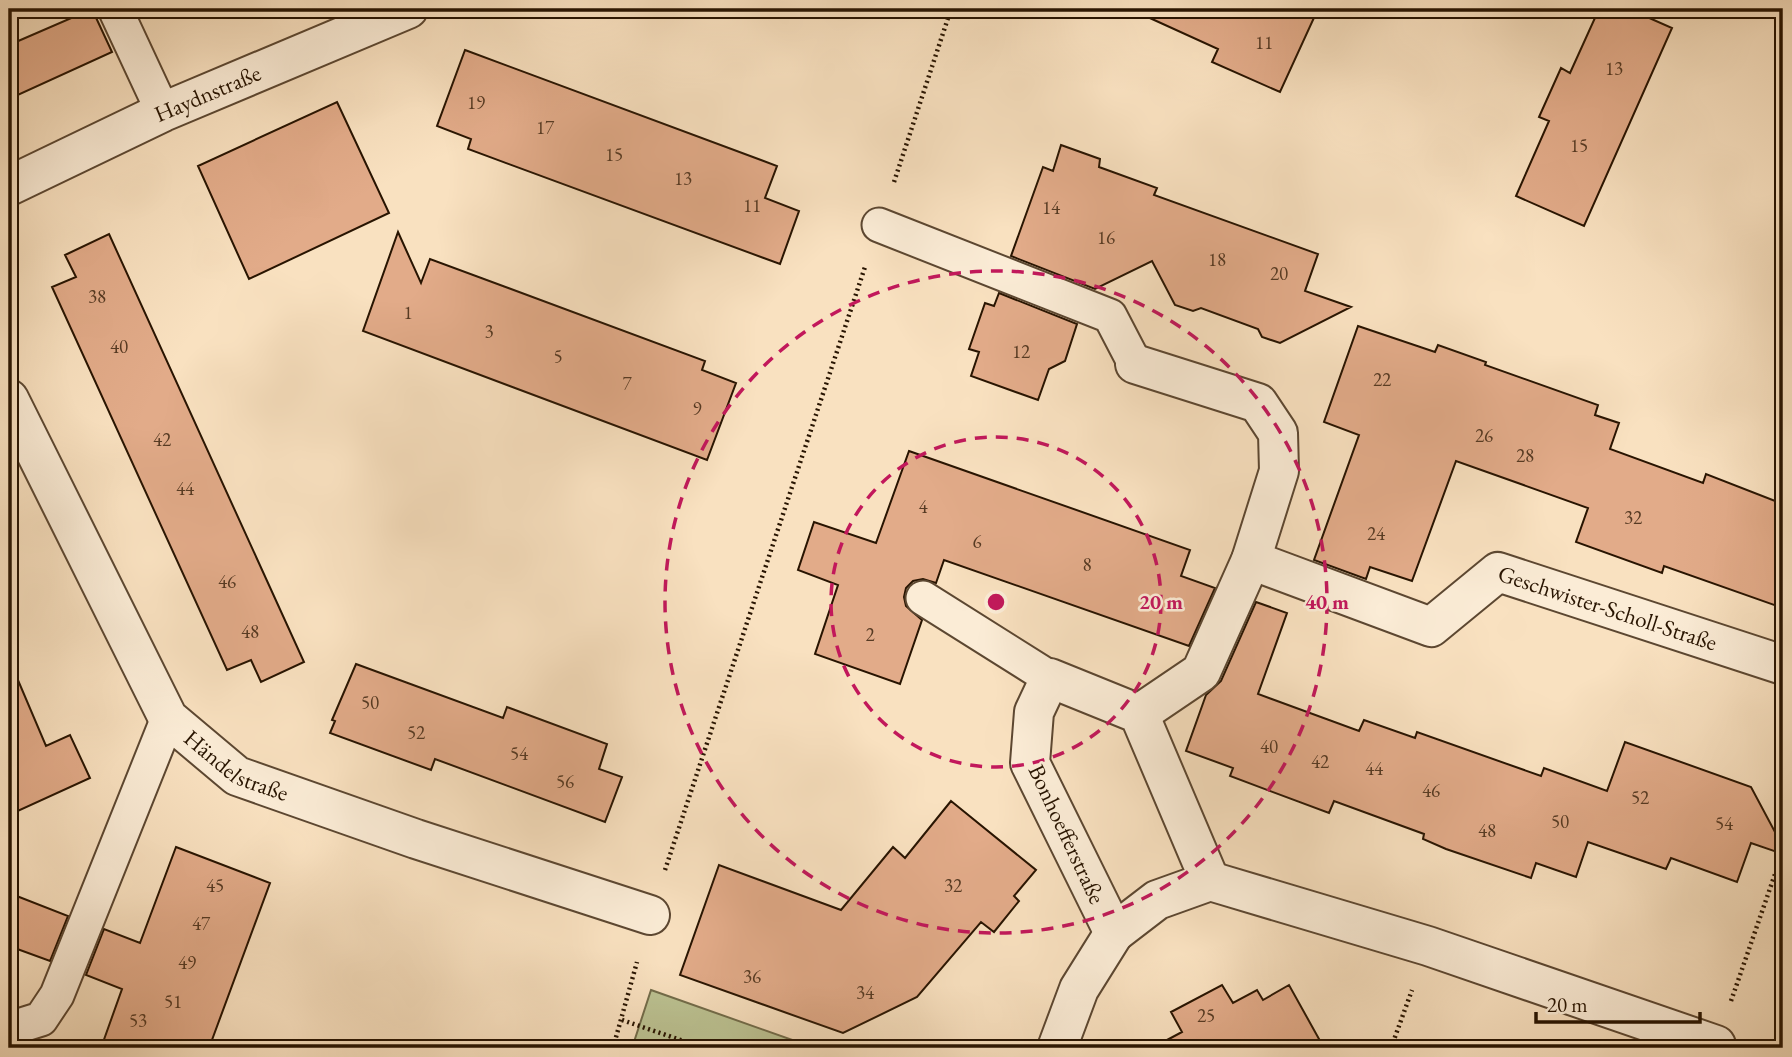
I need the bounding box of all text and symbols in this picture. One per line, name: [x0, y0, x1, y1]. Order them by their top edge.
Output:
house number: 11: [1255, 30, 1273, 55]
house number: 13: [1605, 56, 1623, 81]
street label: Haydnstraße: [149, 58, 265, 129]
house number: 19: [467, 90, 485, 115]
house number: 17: [536, 115, 555, 140]
house number: 15: [1570, 133, 1588, 158]
house number: 15: [605, 142, 623, 167]
house number: 13: [674, 166, 692, 191]
house number: 11: [743, 193, 761, 218]
house number: 14: [1042, 195, 1061, 220]
house number: 16: [1097, 225, 1115, 250]
house number: 18: [1208, 247, 1226, 272]
house number: 20: [1270, 261, 1288, 286]
house number: 38: [88, 284, 106, 309]
house number: 1: [403, 300, 413, 325]
house number: 3: [484, 319, 494, 344]
house number: 40: [110, 334, 128, 359]
house number: 12: [1012, 339, 1030, 364]
house number: 5: [553, 344, 563, 369]
house number: 22: [1373, 367, 1391, 392]
house number: 7: [622, 371, 632, 396]
house number: 9: [692, 396, 702, 421]
house number: 26: [1475, 423, 1493, 448]
house number: 42: [153, 427, 171, 452]
house number: 28: [1516, 443, 1534, 468]
house number: 44: [176, 476, 195, 501]
house number: 4: [918, 494, 928, 519]
house number: 32: [1624, 505, 1642, 530]
house number: 24: [1367, 521, 1386, 546]
house number: 6: [972, 529, 982, 554]
house number: 8: [1082, 552, 1092, 577]
street label: Geschwister-Scholl-Straße: [1494, 558, 1721, 657]
house number: 46: [218, 569, 236, 594]
text: 20 m: [1139, 588, 1183, 615]
text: 40 m: [1305, 588, 1349, 615]
centre of rings: [984, 590, 1008, 614]
house number: 48: [241, 619, 259, 644]
house number: 2: [865, 622, 875, 647]
house number: 50: [361, 690, 379, 715]
house number: 52: [407, 720, 425, 745]
street label: Händelstraße: [178, 723, 293, 808]
house number: 40: [1260, 734, 1278, 759]
house number: 54: [510, 741, 529, 766]
house number: 42: [1311, 749, 1329, 774]
house number: 44: [1365, 756, 1384, 781]
street label: Bonhoefferstraße: [1022, 759, 1112, 909]
house number: 56: [556, 769, 574, 794]
house number: 46: [1422, 778, 1440, 803]
house number: 52: [1631, 785, 1649, 810]
house number: 50: [1551, 809, 1569, 834]
house number: 54: [1715, 811, 1734, 836]
house number: 48: [1478, 818, 1496, 843]
house number: 45: [206, 873, 224, 898]
house number: 32: [944, 873, 962, 898]
house number: 47: [192, 911, 211, 936]
house number: 49: [178, 950, 196, 975]
house number: 36: [743, 964, 761, 989]
house number: 34: [856, 980, 875, 1005]
scale bar: [1536, 980, 1701, 1024]
house number: 51: [164, 989, 182, 1014]
text: 20 m: [1547, 991, 1588, 1018]
house number: 25: [1197, 1003, 1215, 1028]
house number: 53: [129, 1008, 147, 1033]

